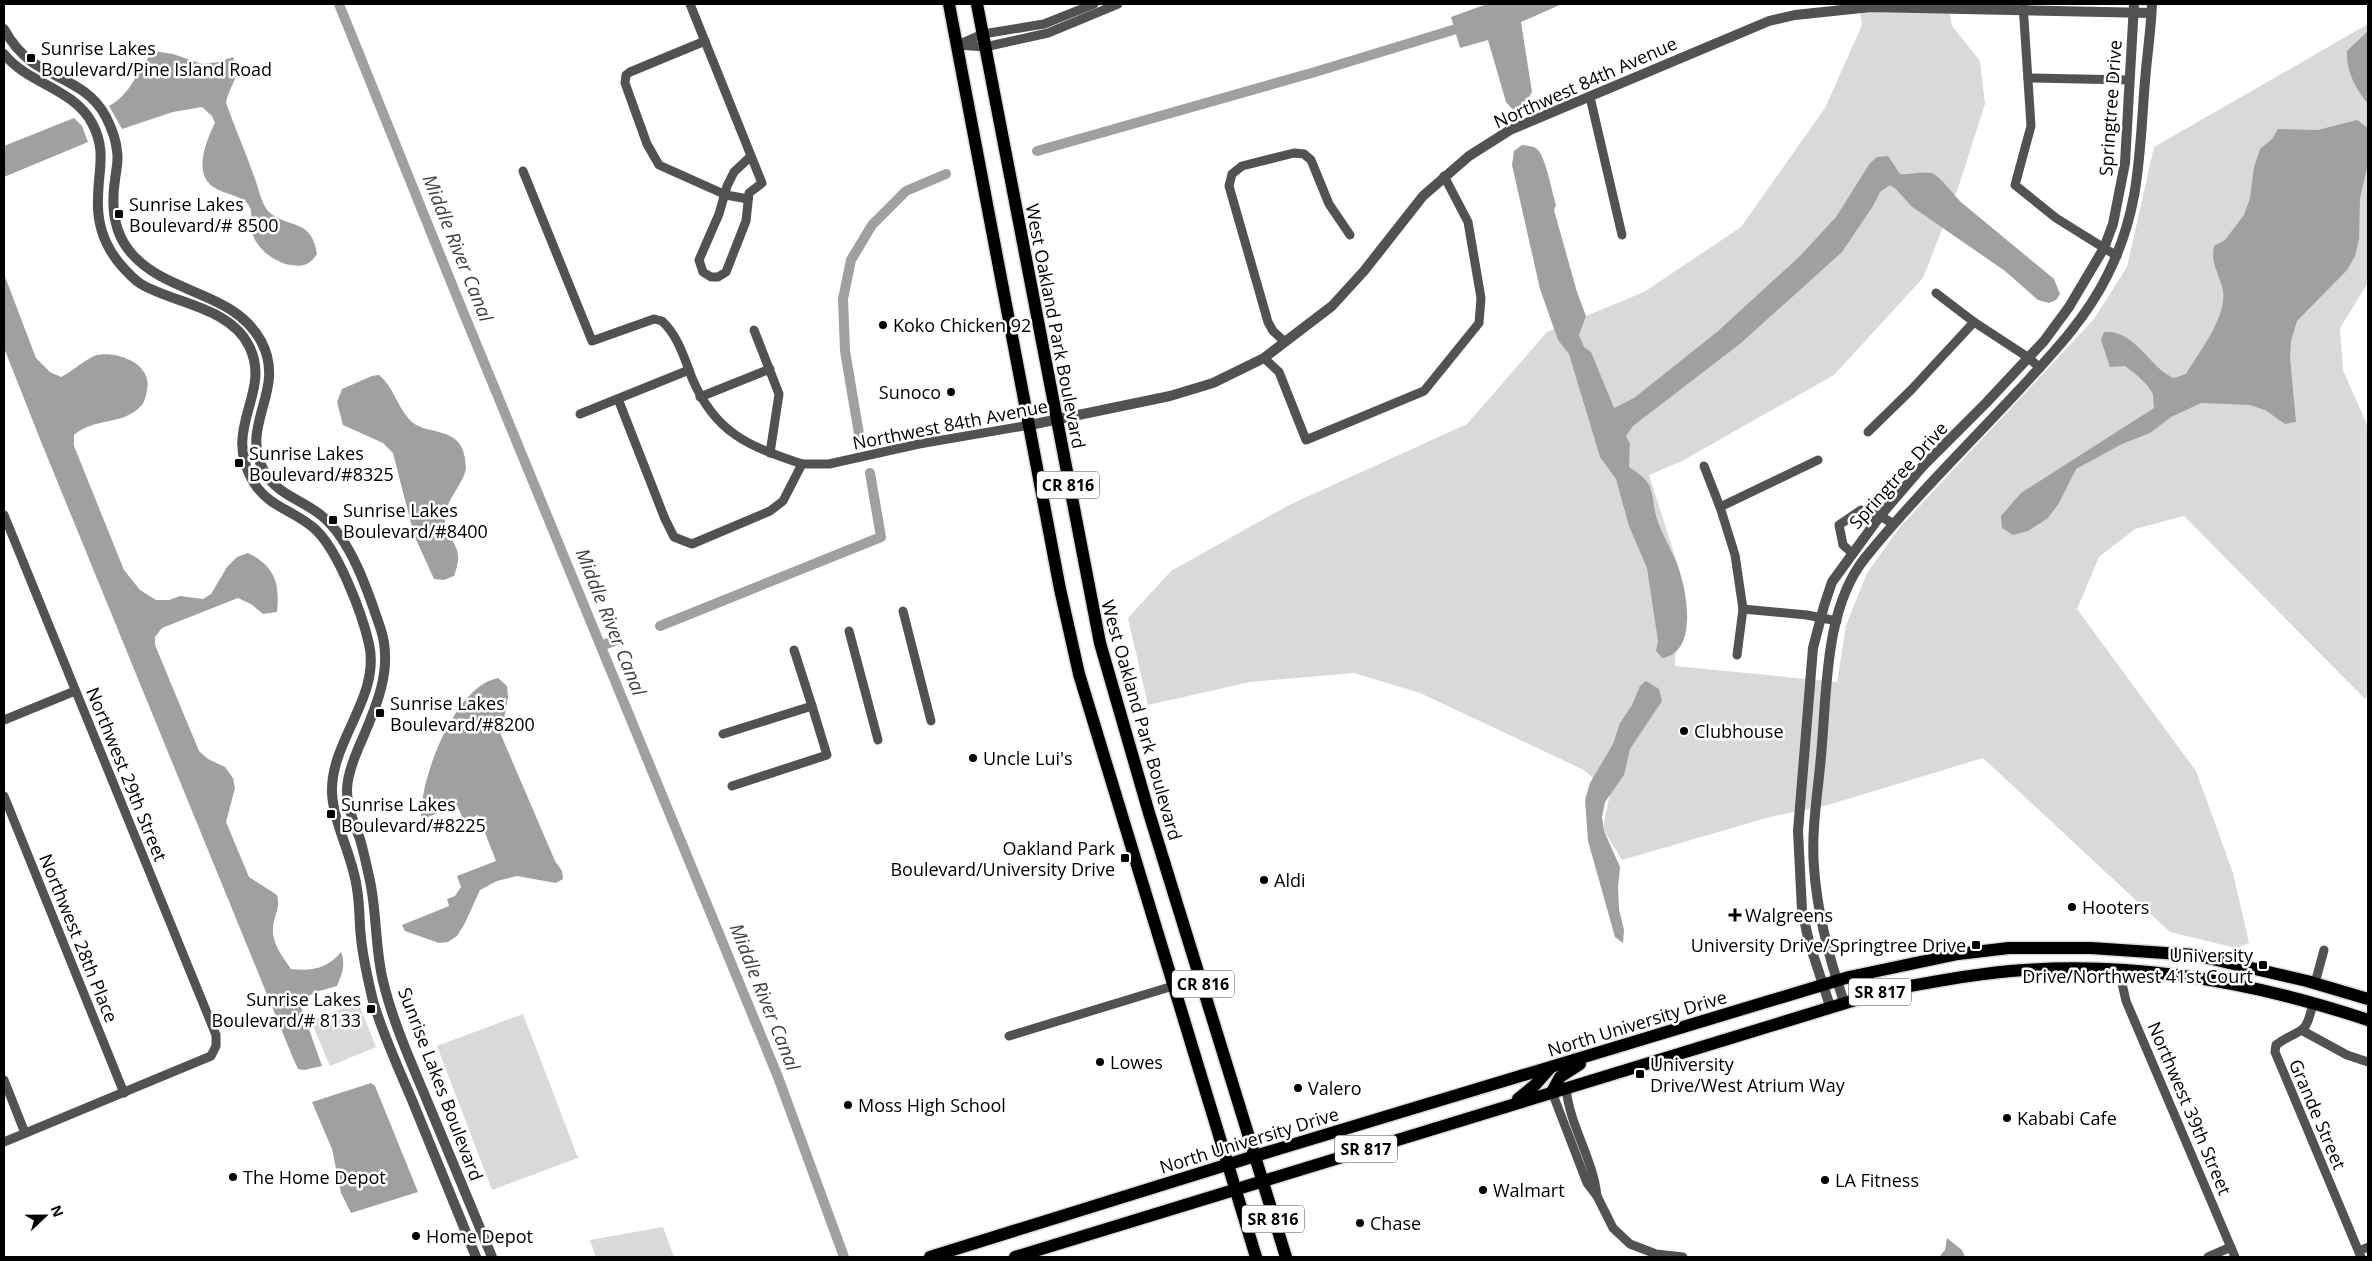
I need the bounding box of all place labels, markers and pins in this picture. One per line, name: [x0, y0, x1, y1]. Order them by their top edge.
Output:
place label: Sunrise Lakes Boulevard/Pine Island Road: [41, 36, 272, 81]
marker: Sunrise Lakes Boulevard/Pine Island Road: [25, 52, 37, 64]
place label: Sunrise Lakes Boulevard/# 8500: [129, 192, 279, 237]
marker: Sunrise Lakes Boulevard/# 8500: [113, 208, 125, 220]
place label: Koko Chicken 92: [893, 313, 1031, 337]
marker: Koko Chicken 92: [877, 319, 889, 331]
place label: Sunoco: [879, 380, 941, 404]
marker: Sunoco: [945, 386, 957, 398]
place label: Sunrise Lakes Boulevard/#8325: [249, 441, 394, 486]
marker: Sunrise Lakes Boulevard/#8325: [233, 457, 245, 469]
place label: Sunrise Lakes Boulevard/#8400: [343, 498, 488, 543]
marker: Sunrise Lakes Boulevard/#8400: [327, 514, 339, 526]
place label: Sunrise Lakes Boulevard/#8200: [390, 691, 535, 736]
marker: Sunrise Lakes Boulevard/#8200: [374, 707, 386, 719]
place label: Clubhouse: [1694, 719, 1784, 743]
marker: Clubhouse: [1678, 725, 1690, 737]
place label: Uncle Lui's: [983, 746, 1073, 770]
marker: Uncle Lui's: [967, 752, 979, 764]
place label: Sunrise Lakes Boulevard/#8225: [341, 792, 486, 837]
marker: Sunrise Lakes Boulevard/#8225: [325, 808, 337, 820]
place label: Oakland Park Boulevard/University Drive: [890, 836, 1116, 881]
marker: Oakland Park Boulevard/University Drive: [1119, 852, 1131, 864]
place label: Aldi: [1274, 868, 1305, 892]
marker: Aldi: [1258, 874, 1270, 886]
place label: Hooters: [2082, 895, 2149, 919]
marker: Hooters: [2066, 901, 2078, 913]
place label: Walgreens: [1745, 903, 1833, 927]
marker: Walgreens: [1729, 909, 1741, 921]
place label: University Drive/Springtree Drive: [1691, 933, 1966, 957]
marker: University Drive/Springtree Drive: [1970, 939, 1982, 951]
place label: University Drive/Northwest 41st Court: [2022, 943, 2254, 988]
marker: University Drive/Northwest 41st Court: [2257, 959, 2269, 971]
place label: Sunrise Lakes Boulevard/# 8133: [211, 987, 361, 1032]
marker: Sunrise Lakes Boulevard/# 8133: [365, 1003, 377, 1015]
place label: Lowes: [1110, 1050, 1163, 1074]
place label: University Drive/West Atrium Way: [1650, 1052, 1846, 1097]
marker: Lowes: [1094, 1056, 1106, 1068]
marker: University Drive/West Atrium Way: [1634, 1068, 1646, 1080]
place label: Valero: [1308, 1076, 1362, 1100]
marker: Valero: [1292, 1082, 1304, 1094]
place label: Moss High School: [858, 1093, 1006, 1117]
marker: Moss High School: [842, 1099, 854, 1111]
place label: Kababi Cafe: [2017, 1106, 2117, 1130]
marker: Kababi Cafe: [2001, 1112, 2013, 1124]
place label: The Home Depot: [243, 1165, 386, 1189]
place label: LA Fitness: [1835, 1168, 1919, 1192]
marker: The Home Depot: [227, 1171, 239, 1183]
marker: LA Fitness: [1819, 1174, 1831, 1186]
place label: Walmart: [1493, 1178, 1565, 1202]
marker: Walmart: [1477, 1184, 1489, 1196]
place label: Chase: [1370, 1211, 1421, 1235]
marker: Chase: [1354, 1217, 1366, 1229]
place label: Home Depot: [426, 1224, 533, 1248]
marker: Home Depot: [410, 1230, 422, 1242]

